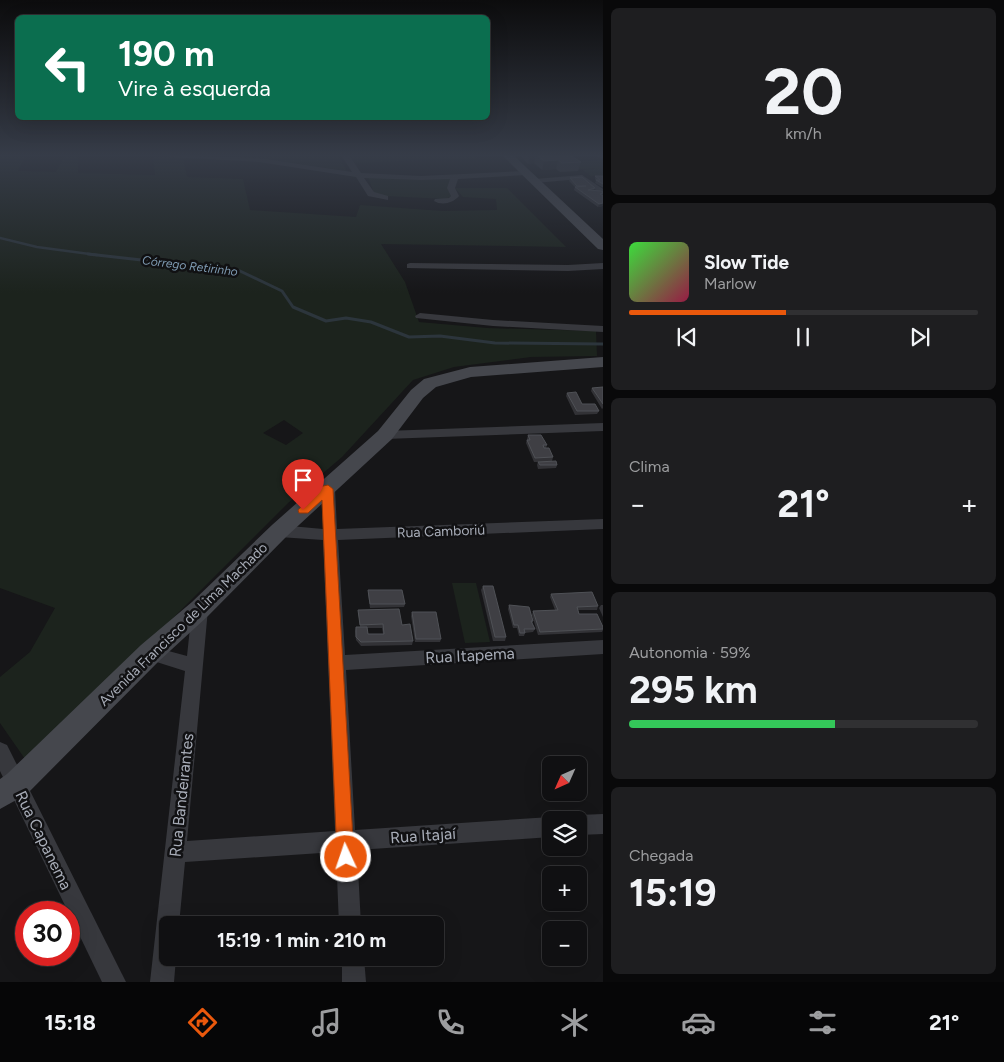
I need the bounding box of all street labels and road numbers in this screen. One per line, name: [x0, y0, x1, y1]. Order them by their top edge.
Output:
street label: Rua Camboriú: [397, 521, 486, 542]
street label: Avenida Francisco de Lima Machado: [96, 539, 271, 710]
street label: Rua Itapema: [425, 644, 515, 667]
street label: Rua Bandeirantes: [166, 732, 197, 858]
street label: Rua Capanema: [11, 788, 76, 893]
street label: Rua Itajaí: [390, 824, 458, 847]

